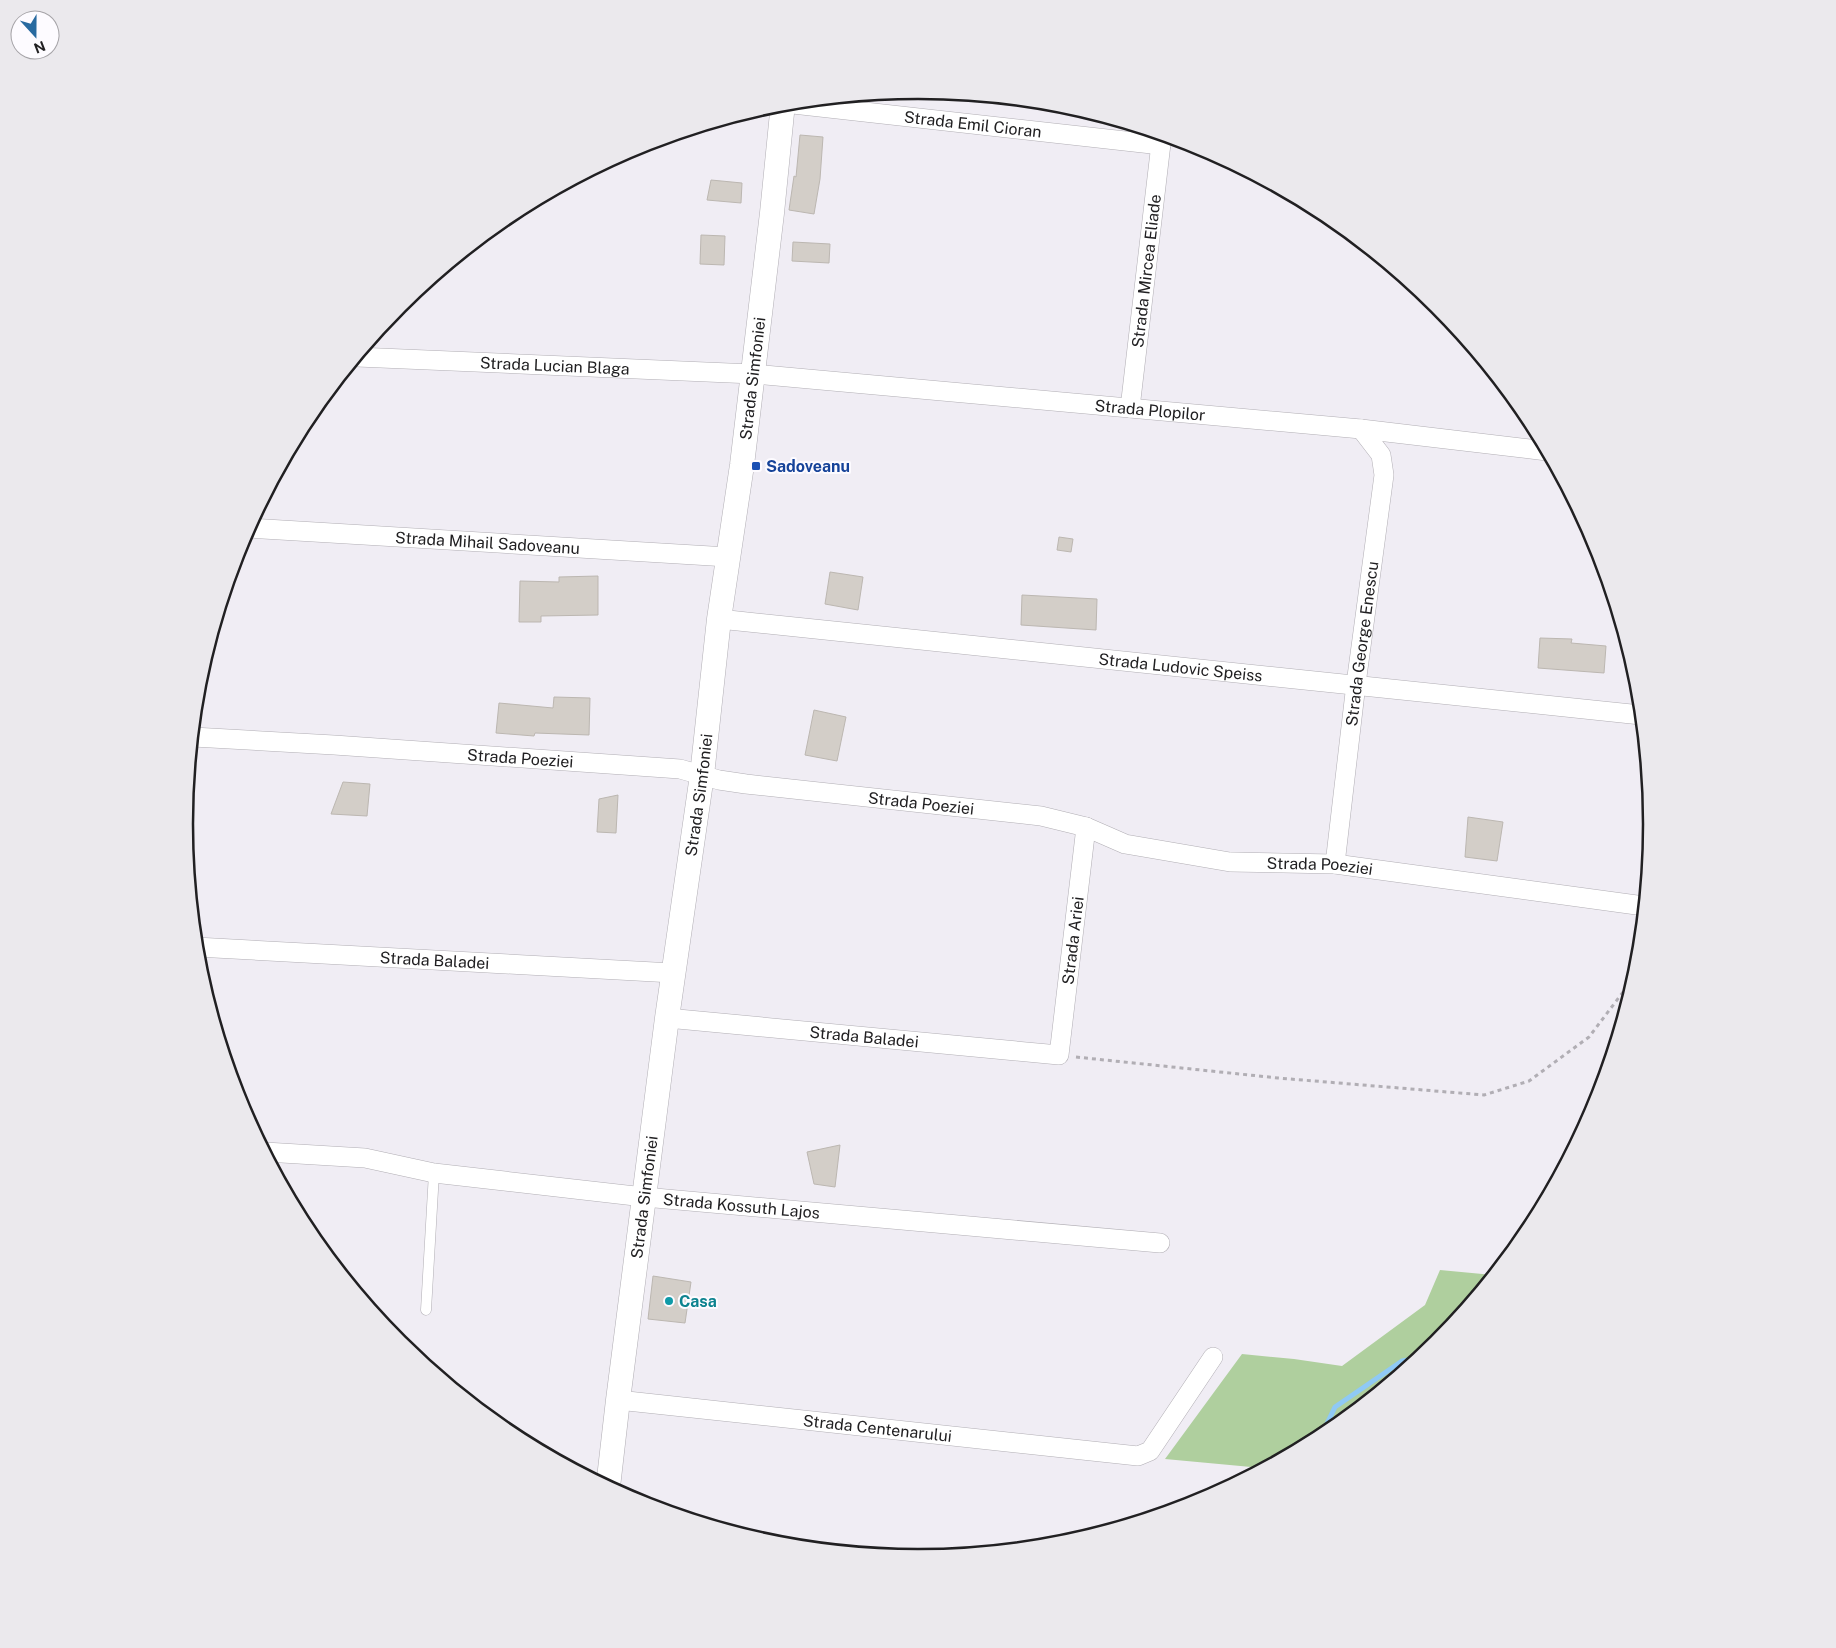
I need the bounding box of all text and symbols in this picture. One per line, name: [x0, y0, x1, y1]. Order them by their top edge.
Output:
north arrow: [10, 10, 60, 60]
text: N: [32, 38, 48, 57]
street label: Strada Emil Cioran: [903, 107, 1043, 141]
street label: Strada Mircea Eliade: [1128, 193, 1164, 349]
street label: Strada Simfoniei: [736, 316, 769, 441]
street label: Strada Lucian Blaga: [480, 353, 630, 378]
street label: Strada Plopilor: [1094, 395, 1206, 424]
place label: Sadoveanu: [766, 457, 850, 476]
marker: Sadoveanu: [750, 460, 762, 472]
street label: Strada Mihail Sadoveanu: [395, 527, 581, 558]
street label: Strada George Enescu: [1342, 560, 1382, 727]
street label: Strada Ludovic Speiss: [1098, 649, 1263, 685]
street label: Strada Simfoniei: [681, 733, 716, 858]
street label: Strada Poeziei: [467, 745, 574, 771]
street label: Strada Poeziei: [867, 788, 975, 818]
street label: Strada Poeziei: [1267, 853, 1374, 879]
street label: Strada Ariei: [1058, 896, 1087, 986]
street label: Strada Baladei: [379, 948, 490, 972]
street label: Strada Baladei: [809, 1022, 920, 1051]
street label: Strada Simfoniei: [627, 1135, 661, 1260]
street label: Strada Kossuth Lajos: [662, 1189, 821, 1222]
place label: Casa: [679, 1292, 717, 1311]
marker: Casa: [663, 1295, 675, 1307]
street label: Strada Centenarului: [802, 1410, 953, 1445]

